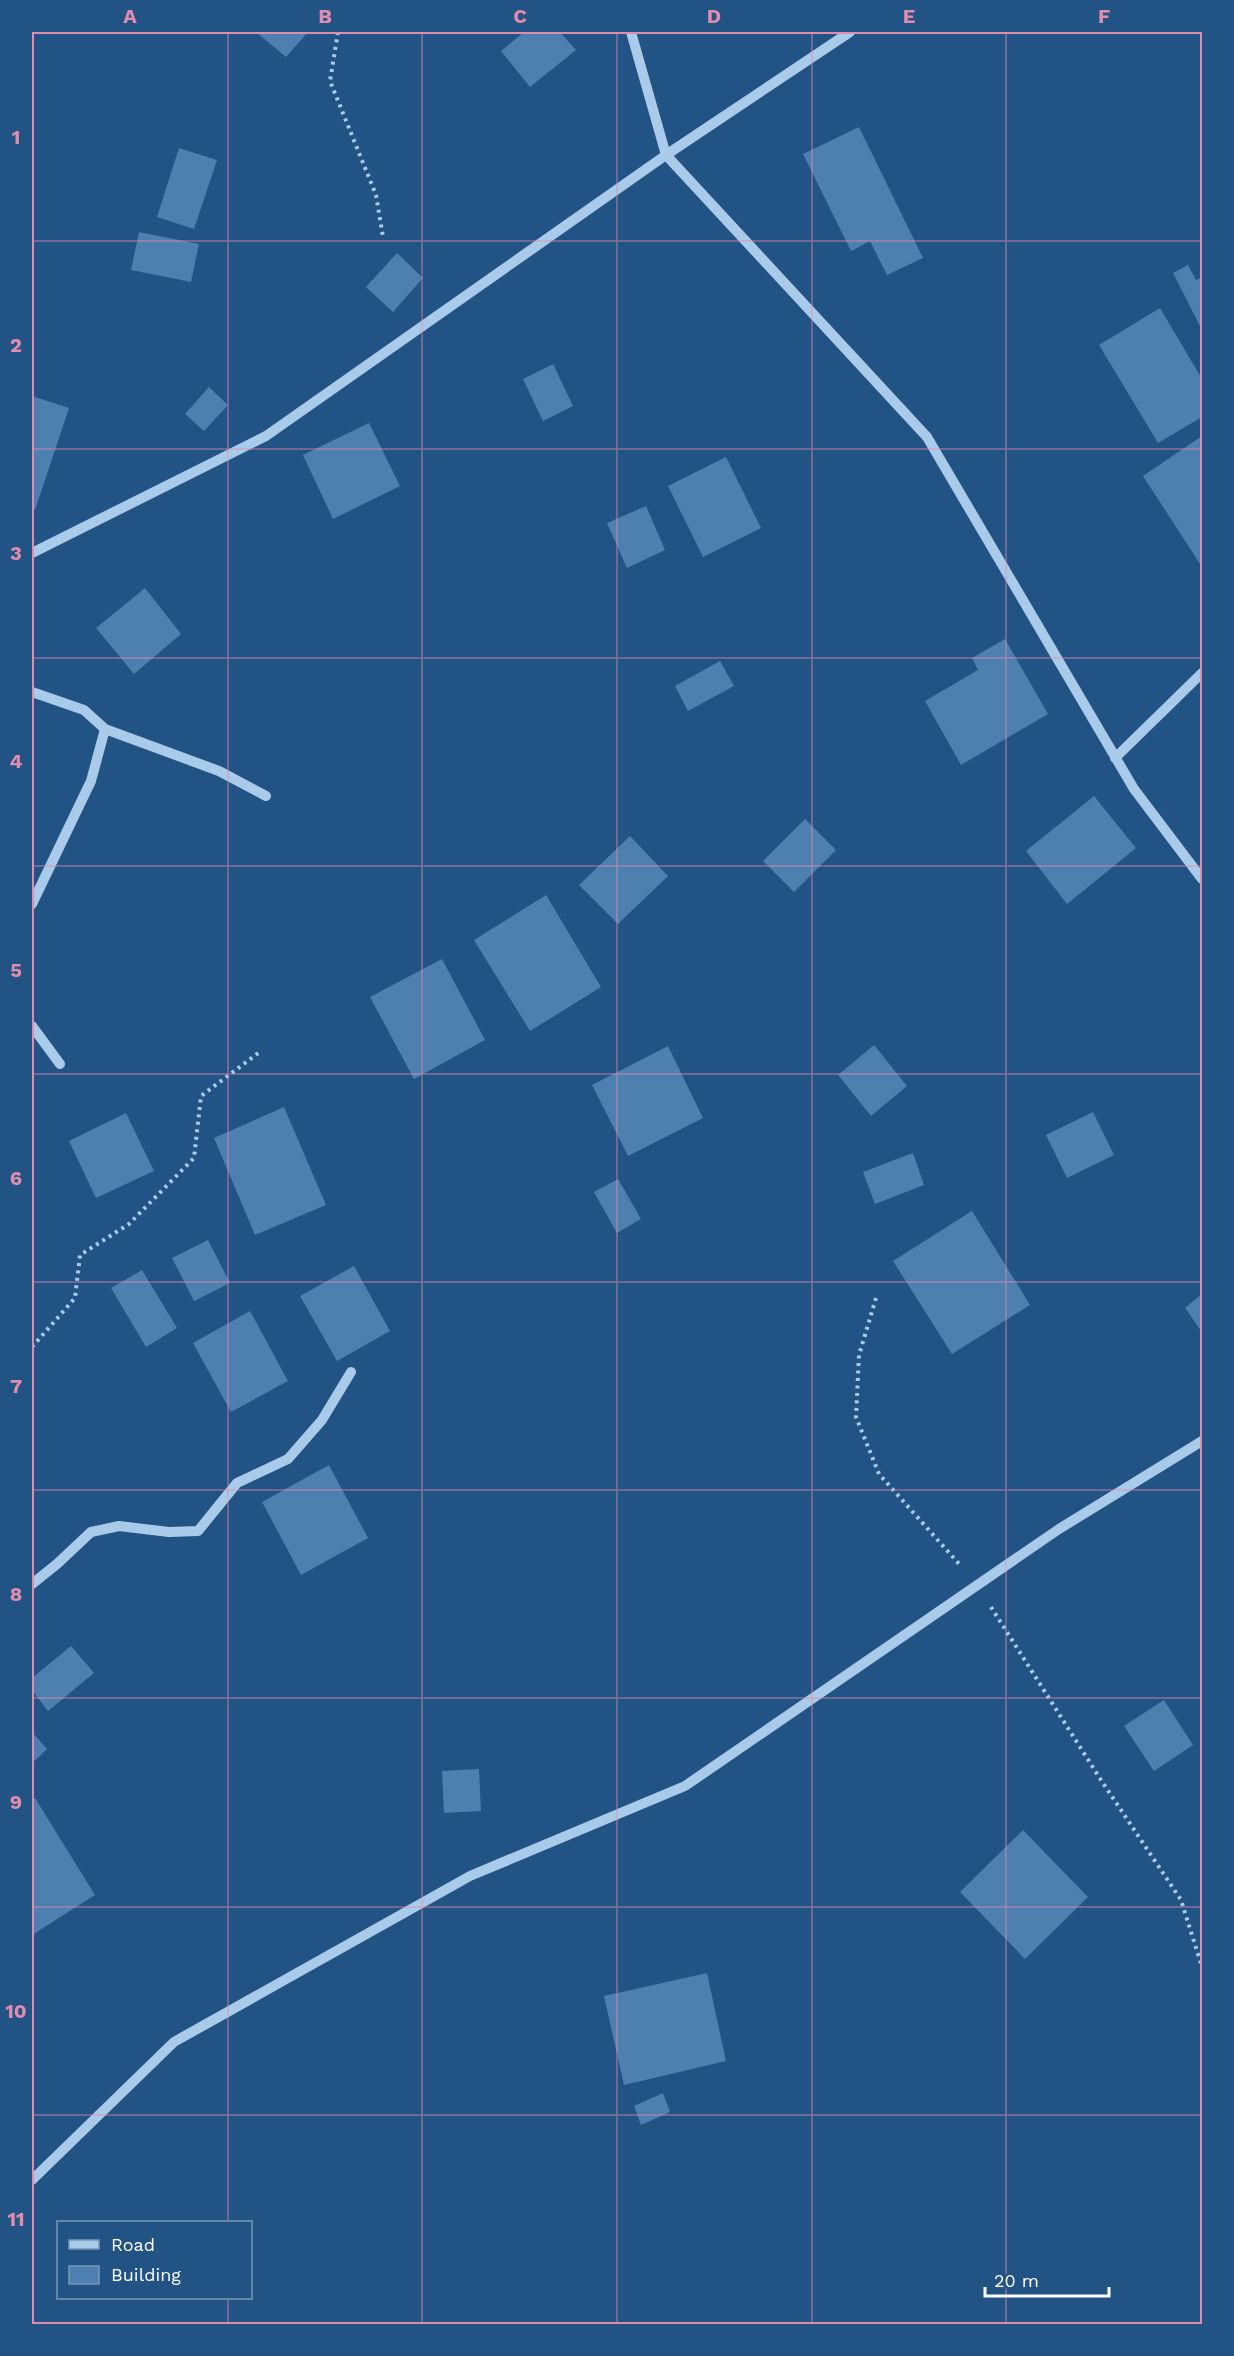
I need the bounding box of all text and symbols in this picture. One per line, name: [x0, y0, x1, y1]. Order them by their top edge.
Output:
text: A: [123, 4, 137, 28]
text: B: [318, 4, 332, 28]
text: C: [513, 4, 527, 28]
text: D: [707, 4, 721, 28]
text: E: [903, 4, 915, 28]
text: F: [1098, 4, 1110, 28]
text: 1: [12, 125, 20, 149]
text: 2: [10, 333, 22, 357]
text: 3: [10, 541, 22, 565]
text: 4: [10, 749, 23, 773]
text: 5: [10, 958, 22, 982]
text: 6: [10, 1166, 22, 1190]
text: 7: [10, 1374, 22, 1398]
text: 8: [10, 1582, 22, 1606]
text: 9: [10, 1790, 22, 1814]
text: 10: [5, 1999, 27, 2023]
text: 11: [7, 2207, 25, 2231]
legend: [57, 2221, 252, 2299]
text: Road: [111, 2234, 155, 2255]
scale bar: [985, 2260, 1110, 2298]
text: Building: [111, 2264, 181, 2285]
text: 20 m: [994, 2270, 1039, 2291]

